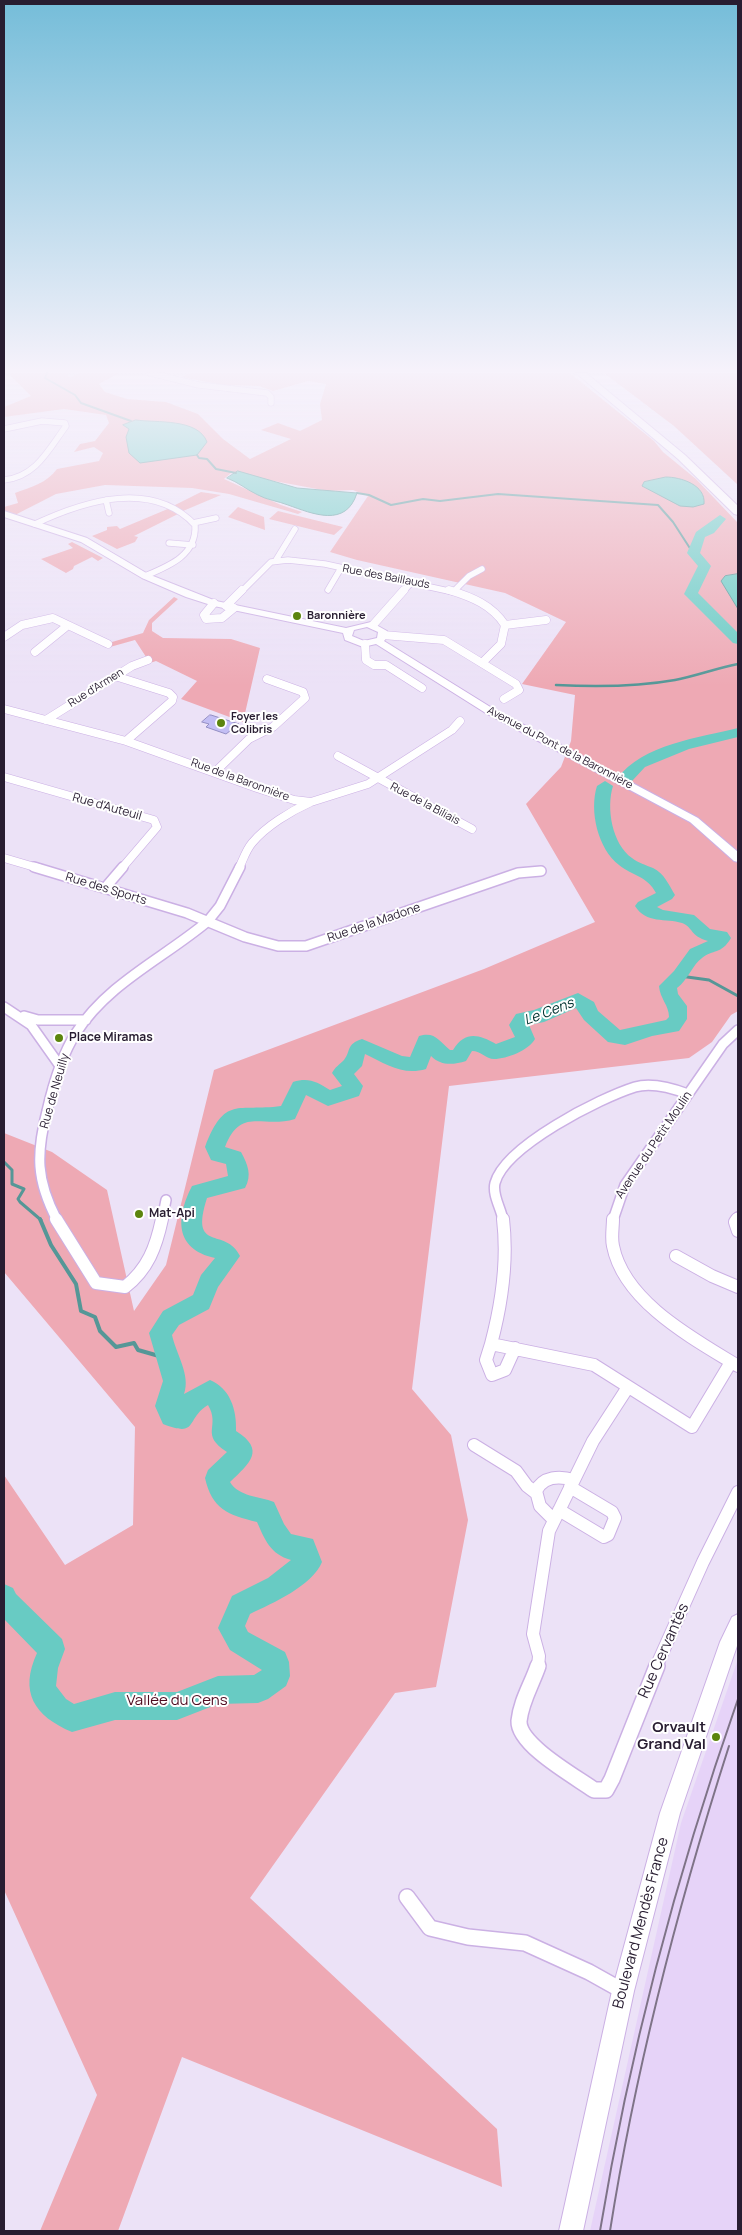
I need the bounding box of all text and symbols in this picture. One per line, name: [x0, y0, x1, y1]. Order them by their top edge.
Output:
street label: Rue des Baillauds: [341, 562, 431, 592]
place label: Baronnière: [307, 609, 366, 623]
marker: Baronnière: [291, 610, 303, 622]
street label: Rue d'Armen: [66, 666, 126, 710]
street label: Avenue du Pont de la Baronnière: [485, 704, 635, 792]
place label: Foyer les Colibris: [231, 710, 278, 736]
marker: Foyer les Colibris: [215, 717, 227, 729]
street label: Rue de la Baronnière: [189, 756, 291, 804]
street label: Rue de la Biliais: [388, 780, 462, 828]
street label: Rue d'Auteuil: [71, 790, 143, 824]
street label: Rue des Sports: [64, 870, 148, 908]
street label: Rue de la Madone: [326, 900, 422, 946]
water label: Le Cens: [522, 995, 576, 1029]
place label: Place Miramas: [69, 1031, 153, 1045]
marker: Place Miramas: [53, 1032, 65, 1044]
street label: Rue de Neuilly: [37, 1052, 73, 1130]
street label: Avenue du Petit Moulin: [613, 1089, 695, 1201]
place label: Mat-Api: [149, 1207, 195, 1221]
marker: Mat-Api: [133, 1208, 145, 1220]
street label: Rue Cervantès: [635, 1601, 693, 1701]
park label: Vallée du Cens: [126, 1692, 228, 1710]
place label: Orvault Grand Val: [637, 1719, 706, 1754]
marker: Orvault Grand Val: [710, 1731, 722, 1743]
street label: Boulevard Mendès France: [609, 1835, 673, 2011]

